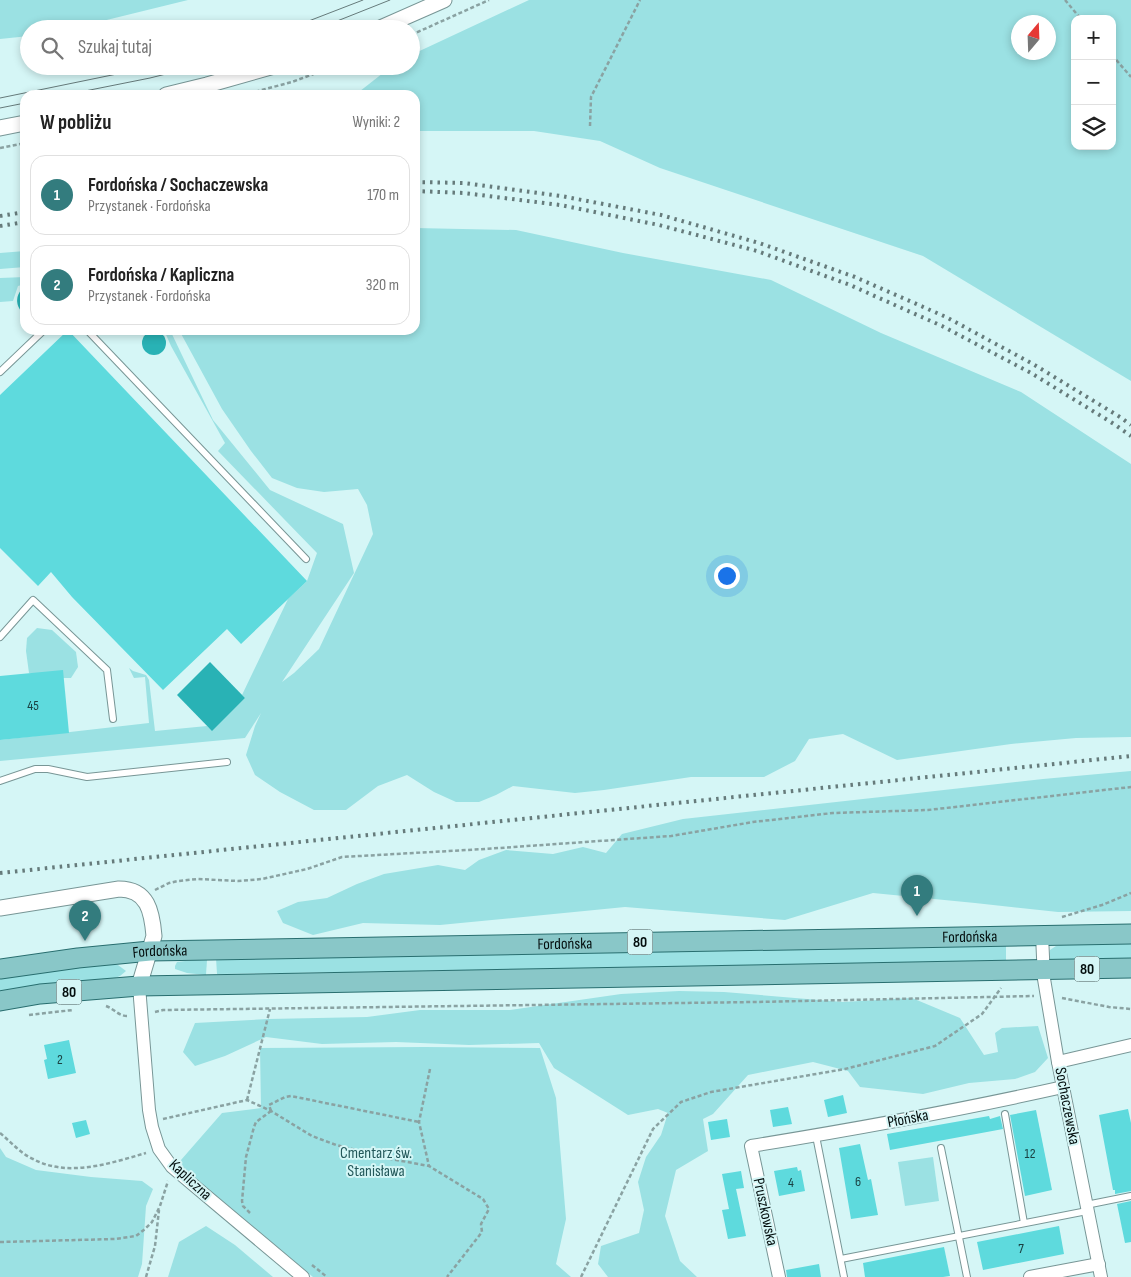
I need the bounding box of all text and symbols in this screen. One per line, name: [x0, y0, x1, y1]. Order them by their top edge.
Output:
north arrow: [1011, 15, 1056, 60]
map controls: [1071, 15, 1116, 150]
button: +: [1071, 15, 1116, 60]
search box: [20, 20, 420, 75]
icon: search: [38, 34, 66, 62]
text: Szukaj tutaj: [78, 36, 152, 59]
button: −: [1071, 60, 1116, 105]
button: layers: [1071, 105, 1116, 150]
text: W pobliżu: [40, 110, 111, 135]
text: Wyniki: 2: [352, 113, 400, 132]
text: Fordońska / Sochaczewska: [88, 174, 268, 197]
text: 1: [54, 186, 60, 205]
text: 170 m: [367, 186, 399, 205]
text: Przystanek · Fordońska: [88, 197, 211, 216]
text: Fordońska / Kapliczna: [88, 264, 234, 287]
text: 2: [53, 276, 61, 295]
text: 320 m: [366, 276, 399, 295]
text: Przystanek · Fordońska: [88, 287, 211, 306]
your location: [714, 563, 740, 589]
house number: 45: [27, 697, 39, 714]
pin: 1: [901, 875, 933, 916]
pin: 2: [69, 900, 101, 941]
street label: Fordońska: [942, 927, 997, 947]
road number: 80: [628, 930, 652, 954]
street label: Fordońska: [537, 934, 593, 954]
street label: Fordońska: [132, 941, 188, 962]
road number: 80: [1074, 956, 1100, 982]
road number: 80: [56, 980, 82, 1004]
house number: 2: [57, 1051, 63, 1068]
street label: Sochaczewska: [1050, 1066, 1084, 1146]
street label: Płońska: [886, 1106, 930, 1132]
park label: Cmentarz św. Stanisława: [340, 1144, 412, 1181]
house number: 12: [1025, 1145, 1036, 1162]
street label: Kapliczna: [165, 1156, 215, 1204]
house number: 6: [855, 1173, 861, 1190]
house number: 4: [788, 1174, 794, 1191]
street label: Pruszkowska: [749, 1176, 781, 1248]
house number: 7: [1018, 1240, 1024, 1257]

